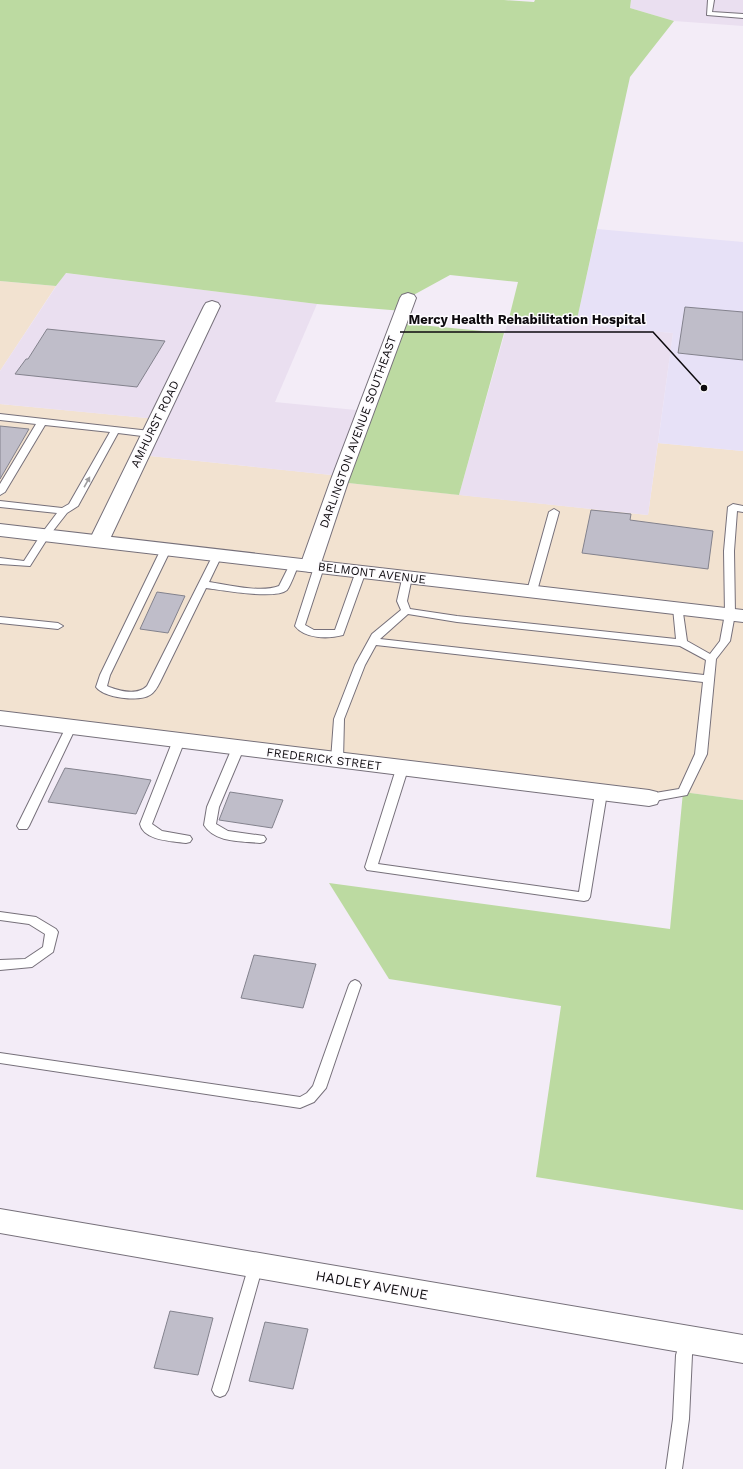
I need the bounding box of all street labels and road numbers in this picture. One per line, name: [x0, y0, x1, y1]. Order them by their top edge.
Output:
street label: DARLINGTON AVENUE SOUTHEAST: [317, 334, 399, 530]
street label: AMHURST ROAD: [128, 378, 182, 470]
street label: BELMONT AVENUE: [317, 559, 427, 587]
street label: FREDERICK STREET: [266, 745, 382, 773]
street label: HADLEY AVENUE: [314, 1267, 430, 1303]

